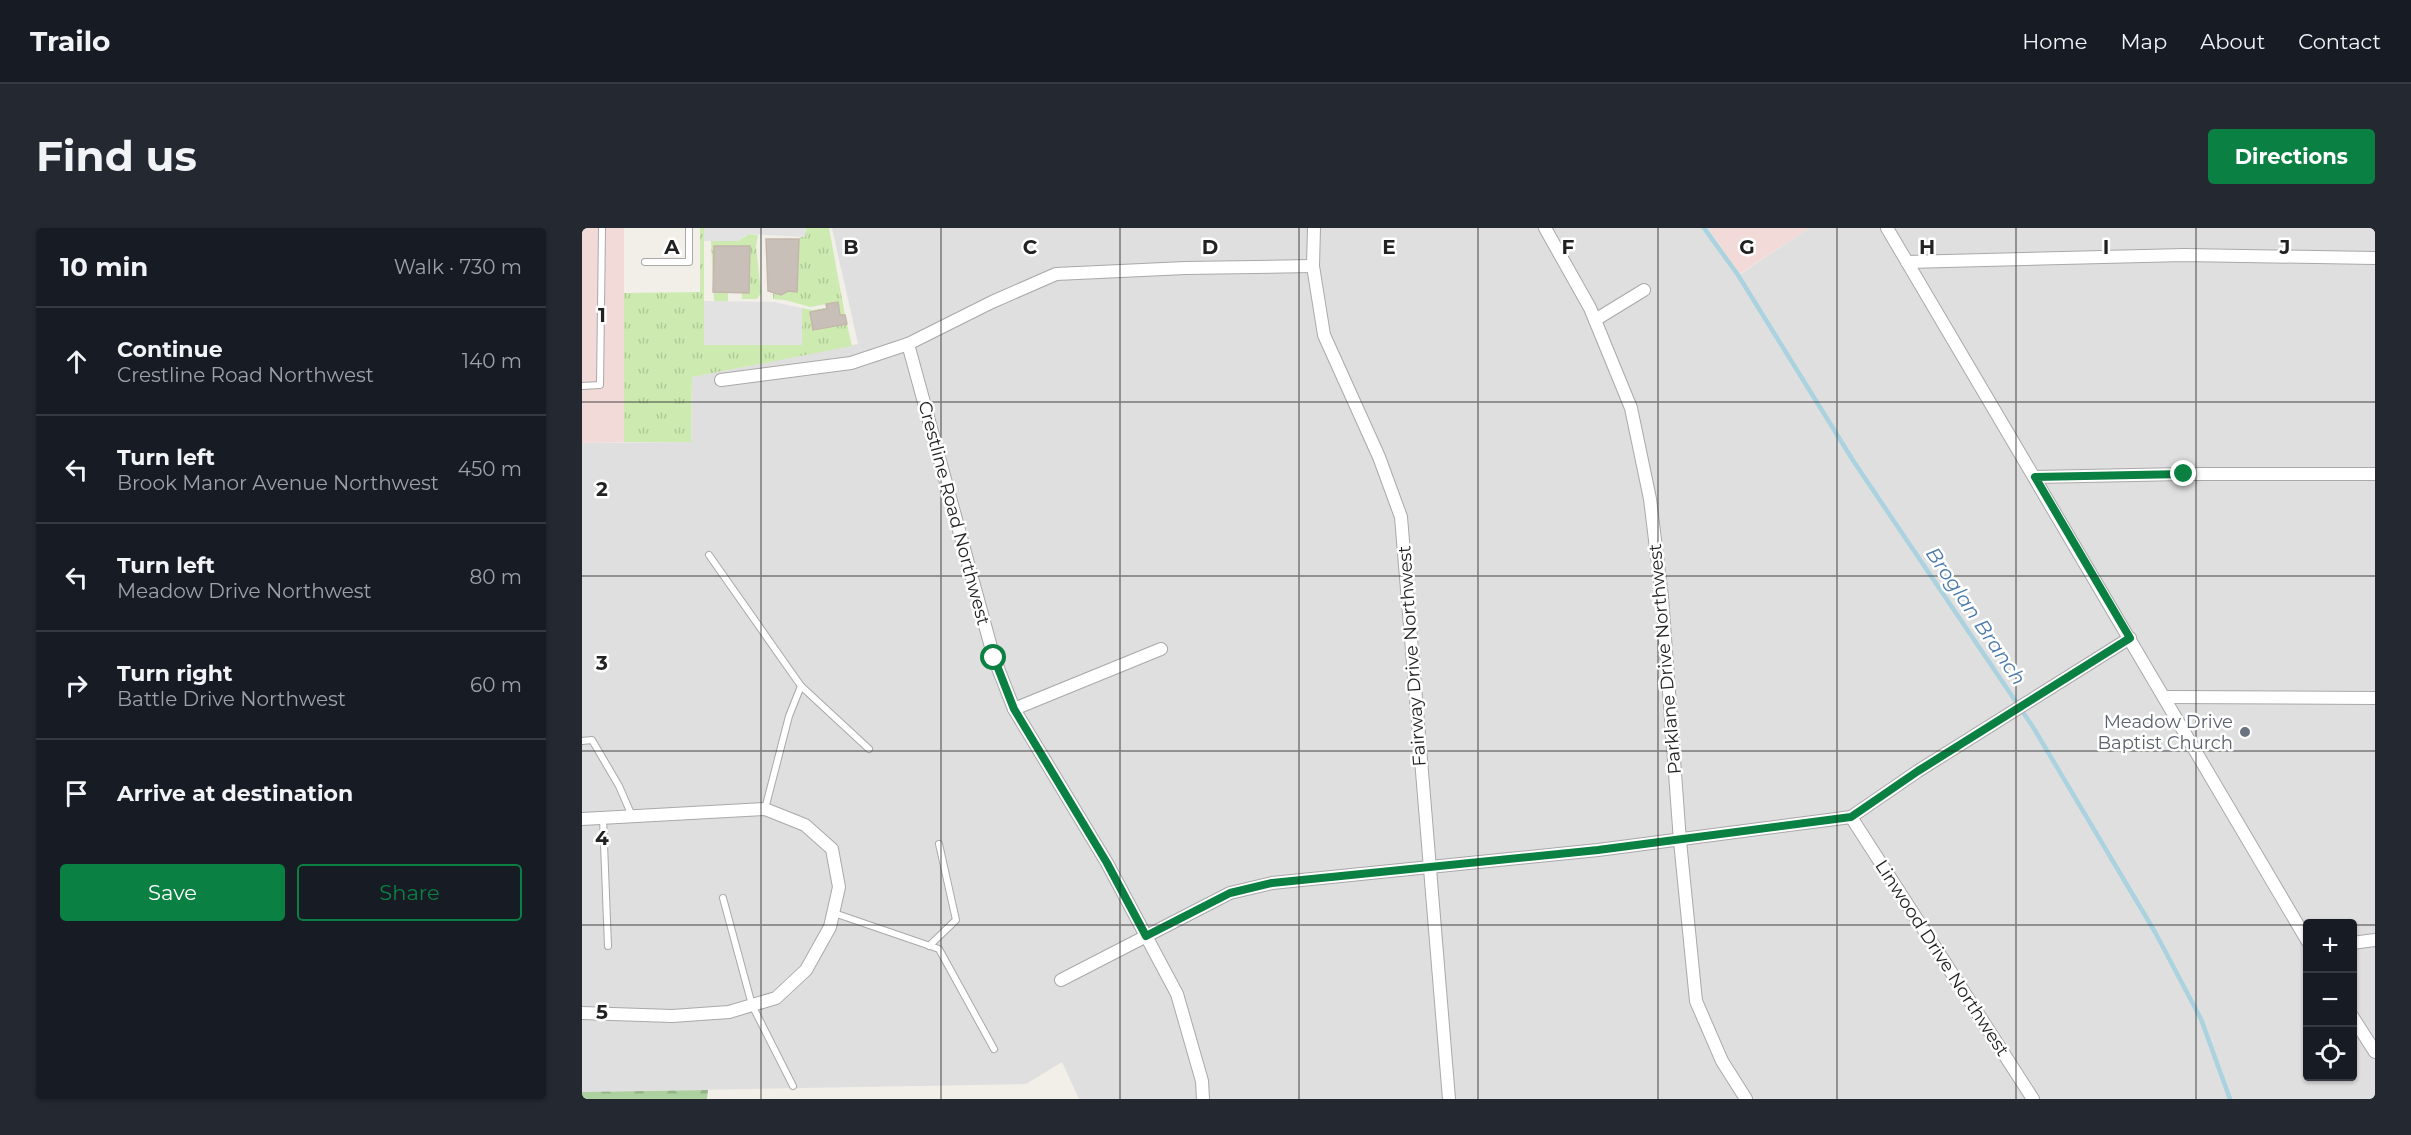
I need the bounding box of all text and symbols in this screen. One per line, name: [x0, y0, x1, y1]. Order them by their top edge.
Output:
text: Trailo: [30, 24, 110, 58]
text: Home: [2022, 29, 2087, 54]
text: Map: [2120, 29, 2167, 54]
text: About: [2200, 29, 2265, 54]
text: Contact: [2298, 29, 2381, 54]
button: Directions: [2208, 129, 2375, 184]
text: Find us: [36, 130, 197, 182]
text: A: [663, 235, 680, 259]
text: B: [843, 235, 859, 259]
text: C: [1023, 235, 1038, 259]
text: D: [1202, 235, 1218, 259]
text: E: [1382, 235, 1396, 259]
text: F: [1562, 235, 1575, 259]
text: G: [1739, 235, 1755, 259]
text: H: [1919, 235, 1935, 259]
text: I: [2103, 235, 2109, 259]
text: J: [2279, 235, 2290, 259]
text: 10 min: [60, 251, 148, 283]
text: Walk · 730 m: [394, 255, 522, 279]
text: 1: [598, 303, 606, 327]
text: Continue: [117, 336, 223, 363]
icon: ahead: [60, 345, 93, 378]
text: 140 m: [462, 349, 522, 373]
text: Crestline Road Northwest: [117, 363, 374, 387]
street label: Crestline Road Northwest: [913, 399, 995, 627]
text: Turn left: [117, 444, 215, 471]
icon: left: [60, 453, 93, 486]
text: 450 m: [458, 457, 522, 481]
route end: [2170, 460, 2196, 486]
text: Brook Manor Avenue Northwest: [117, 471, 439, 495]
text: 2: [596, 477, 608, 501]
water label: Broglan Branch: [1921, 542, 2031, 690]
street label: Parklane Drive Northwest: [1644, 543, 1686, 775]
street label: Fairway Drive Northwest: [1393, 545, 1431, 767]
text: Turn left: [117, 552, 215, 579]
icon: left: [60, 561, 93, 594]
text: 80 m: [470, 565, 522, 589]
text: Meadow Drive Northwest: [117, 579, 372, 603]
route start: [980, 644, 1006, 670]
text: 3: [595, 651, 608, 675]
text: Turn right: [117, 660, 232, 687]
icon: right: [60, 669, 93, 702]
text: 60 m: [470, 673, 522, 697]
text: Battle Drive Northwest: [117, 687, 346, 711]
place label: Meadow Drive Baptist Church: [2097, 711, 2233, 754]
marker: Meadow Drive Baptist Church: [2238, 725, 2252, 739]
icon: arrive: [60, 777, 93, 810]
text: Arrive at destination: [117, 780, 353, 807]
text: 4: [595, 826, 609, 850]
street label: Linwood Drive Northwest: [1870, 856, 2014, 1060]
button: Save: [60, 864, 285, 921]
button: Share: [297, 864, 522, 921]
map controls: [2303, 919, 2357, 1081]
button: +: [2303, 919, 2357, 973]
button: −: [2303, 973, 2357, 1027]
text: 5: [596, 1000, 608, 1024]
button: locate: [2303, 1027, 2357, 1081]

